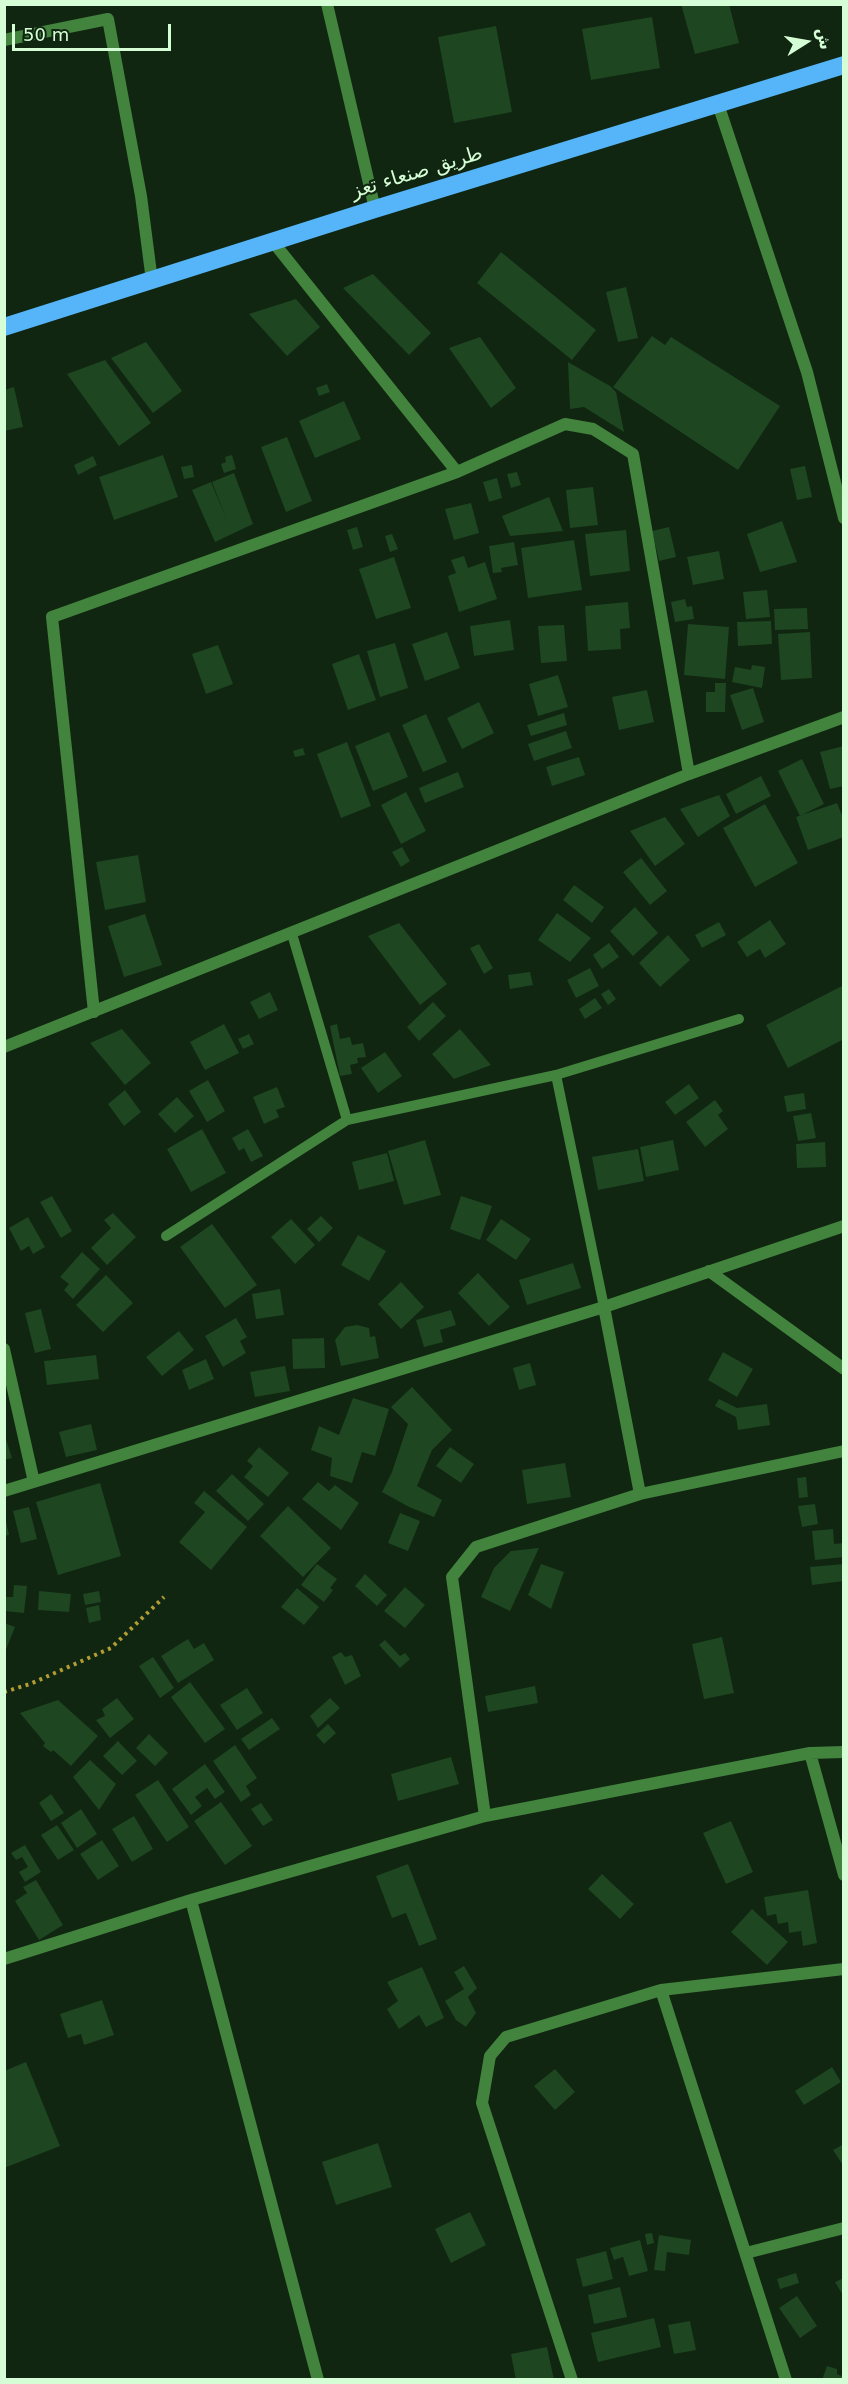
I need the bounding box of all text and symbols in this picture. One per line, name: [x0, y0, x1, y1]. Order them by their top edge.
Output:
scale bar: [15, 12, 174, 50]
north arrow: [776, 12, 836, 72]
text: 50 m: [23, 24, 69, 45]
text: ش: [813, 26, 836, 51]
street label: طريق صنعاء تعز: [348, 142, 486, 204]

